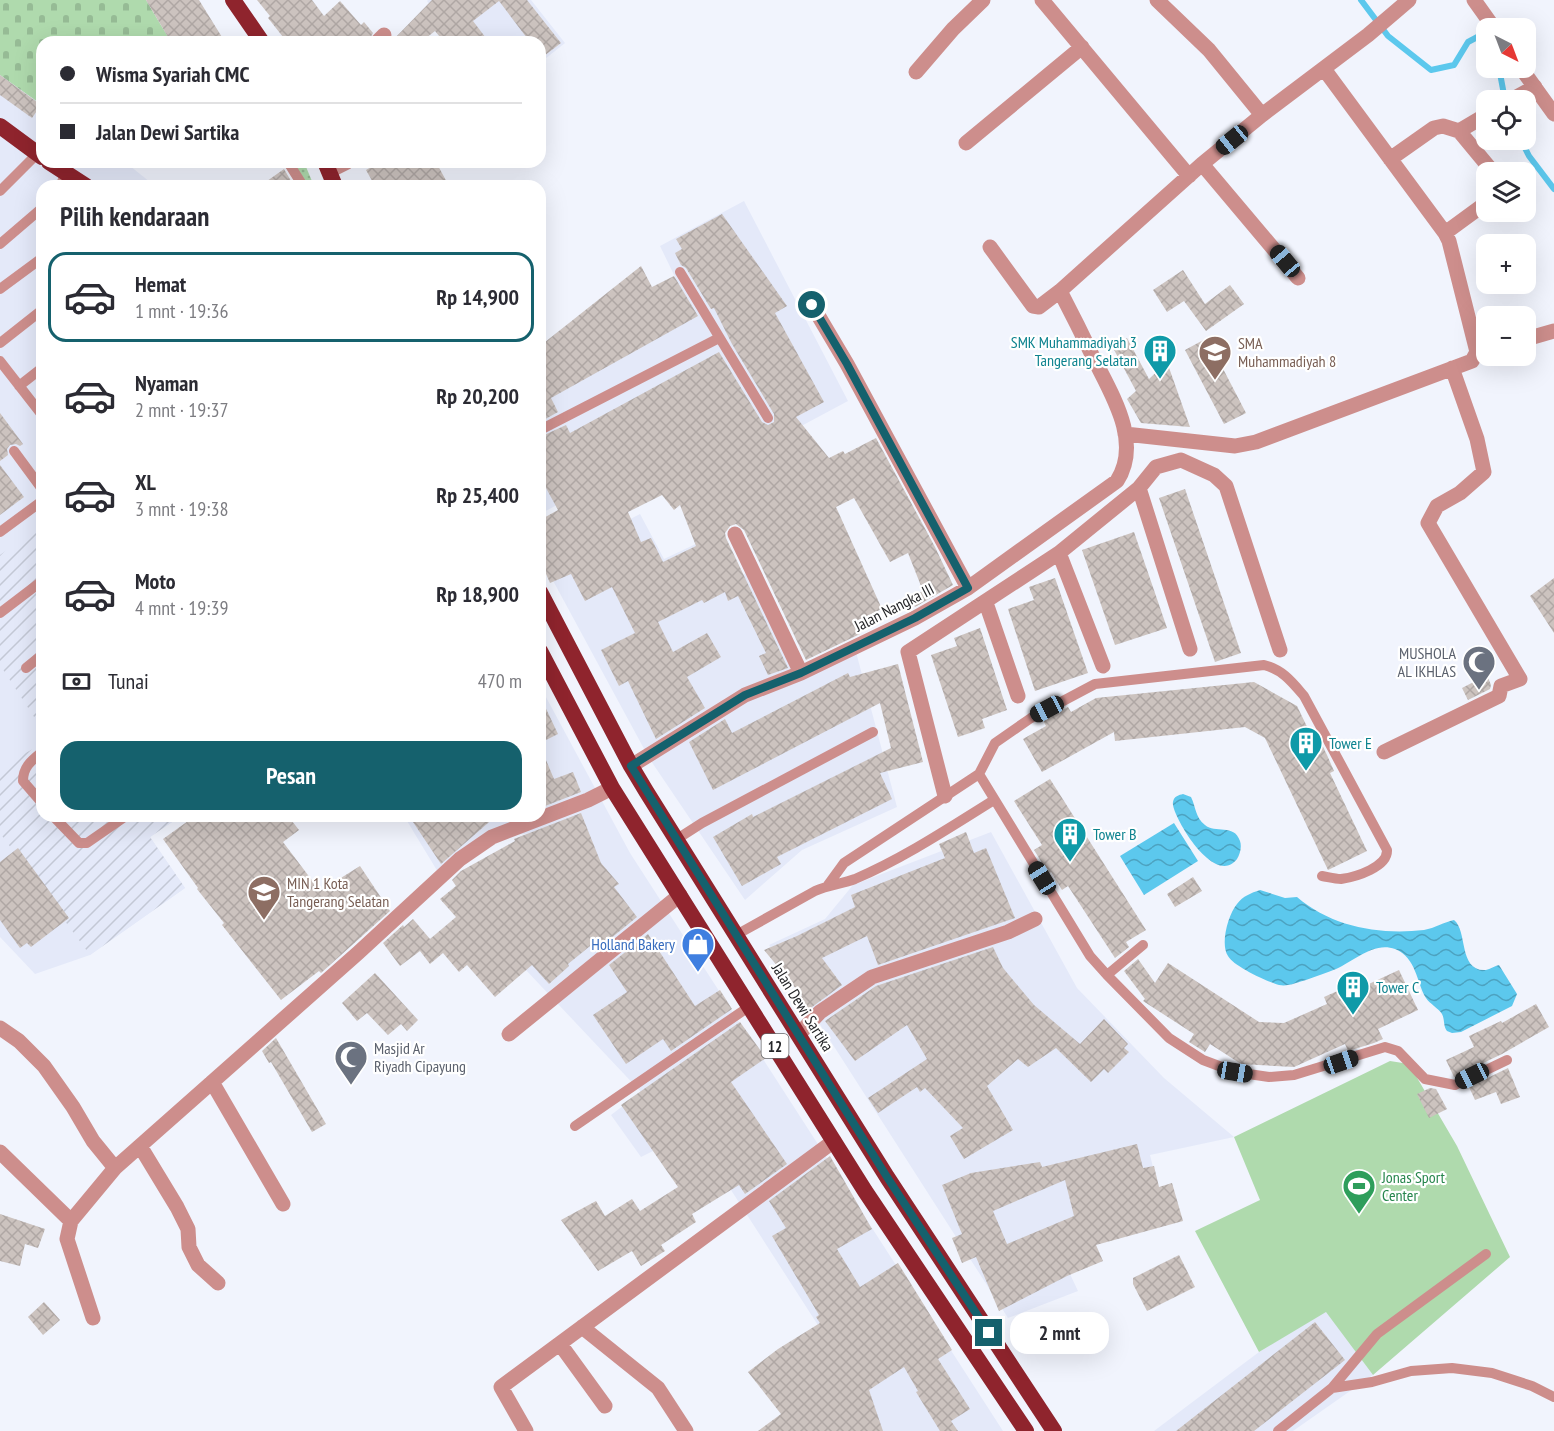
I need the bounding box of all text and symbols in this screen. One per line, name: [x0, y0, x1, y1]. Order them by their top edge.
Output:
north arrow: [1476, 18, 1536, 78]
map controls: [1476, 18, 1536, 366]
text: Wisma Syariah CMC: [96, 60, 249, 88]
button: locate: [1476, 90, 1536, 150]
text: Jalan Dewi Sartika: [96, 118, 239, 146]
car: [1212, 122, 1252, 158]
button: layers: [1476, 162, 1536, 222]
text: Pilih kendaraan: [60, 199, 209, 233]
button: +: [1476, 234, 1536, 294]
car: [1267, 241, 1303, 281]
icon: car: [63, 270, 117, 324]
text: Hemat: [135, 270, 186, 298]
text: Rp 14,900: [436, 283, 519, 311]
route start: [798, 291, 825, 318]
text: 1 mnt · 19:36: [135, 298, 228, 324]
button: −: [1476, 306, 1536, 366]
place label: SMK Muhammadiyah 3 Tangerang Selatan: [1011, 332, 1137, 370]
building icon: SMK Muhammadiyah 3 Tangerang Selatan: [1142, 333, 1178, 380]
place label: SMA Muhammadiyah 8: [1238, 333, 1336, 371]
school or university icon: SMA Muhammadiyah 8: [1197, 334, 1233, 381]
icon: car: [63, 369, 117, 423]
text: Nyaman: [135, 369, 198, 397]
text: Rp 20,200: [436, 382, 519, 410]
text: 2 mnt · 19:37: [135, 397, 228, 423]
icon: car: [63, 468, 117, 522]
text: XL: [135, 468, 156, 496]
text: Rp 25,400: [436, 481, 519, 509]
text: 3 mnt · 19:38: [135, 496, 228, 522]
icon: car: [63, 567, 117, 621]
text: Moto: [135, 567, 176, 595]
street label: Jalan Nangka III: [850, 578, 937, 636]
text: Rp 18,900: [436, 580, 519, 608]
text: 4 mnt · 19:39: [135, 595, 228, 621]
place label: MUSHOLA AL IKHLAS: [1398, 643, 1456, 681]
mosque icon: MUSHOLA AL IKHLAS: [1461, 644, 1497, 691]
icon: cash: [60, 665, 93, 698]
text: Tunai: [108, 667, 149, 695]
text: 470 m: [478, 668, 522, 694]
car: [1027, 693, 1067, 725]
building icon: Tower E: [1288, 725, 1324, 772]
place label: Tower E: [1329, 733, 1372, 753]
button: Pesan: [60, 741, 522, 810]
building icon: Tower B: [1052, 816, 1088, 863]
place label: Tower B: [1093, 824, 1137, 844]
car: [1025, 858, 1059, 898]
place label: MIN 1 Kota Tangerang Selatan: [287, 873, 389, 911]
school or university icon: MIN 1 Kota Tangerang Selatan: [246, 874, 282, 921]
shop icon: Holland Bakery: [680, 926, 716, 973]
place label: Holland Bakery: [591, 934, 675, 954]
street label: Jalan Dewi Sartika: [767, 958, 838, 1055]
building icon: Tower C: [1335, 969, 1371, 1016]
place label: Tower C: [1376, 977, 1419, 997]
road number: 12: [762, 1034, 788, 1058]
place label: Masjid Ar Riyadh Cipayung: [374, 1038, 466, 1076]
mosque icon: Masjid Ar Riyadh Cipayung: [333, 1039, 369, 1086]
car: [1321, 1048, 1361, 1076]
car: [1216, 1060, 1254, 1084]
car: [1452, 1060, 1492, 1092]
place label: Jonas Sport Center: [1381, 1167, 1445, 1205]
sports icon: Jonas Sport Center: [1341, 1168, 1377, 1215]
callout: 2 mnt: [1010, 1312, 1109, 1354]
route end: [975, 1319, 1002, 1346]
text: 2 mnt: [1039, 1320, 1080, 1346]

